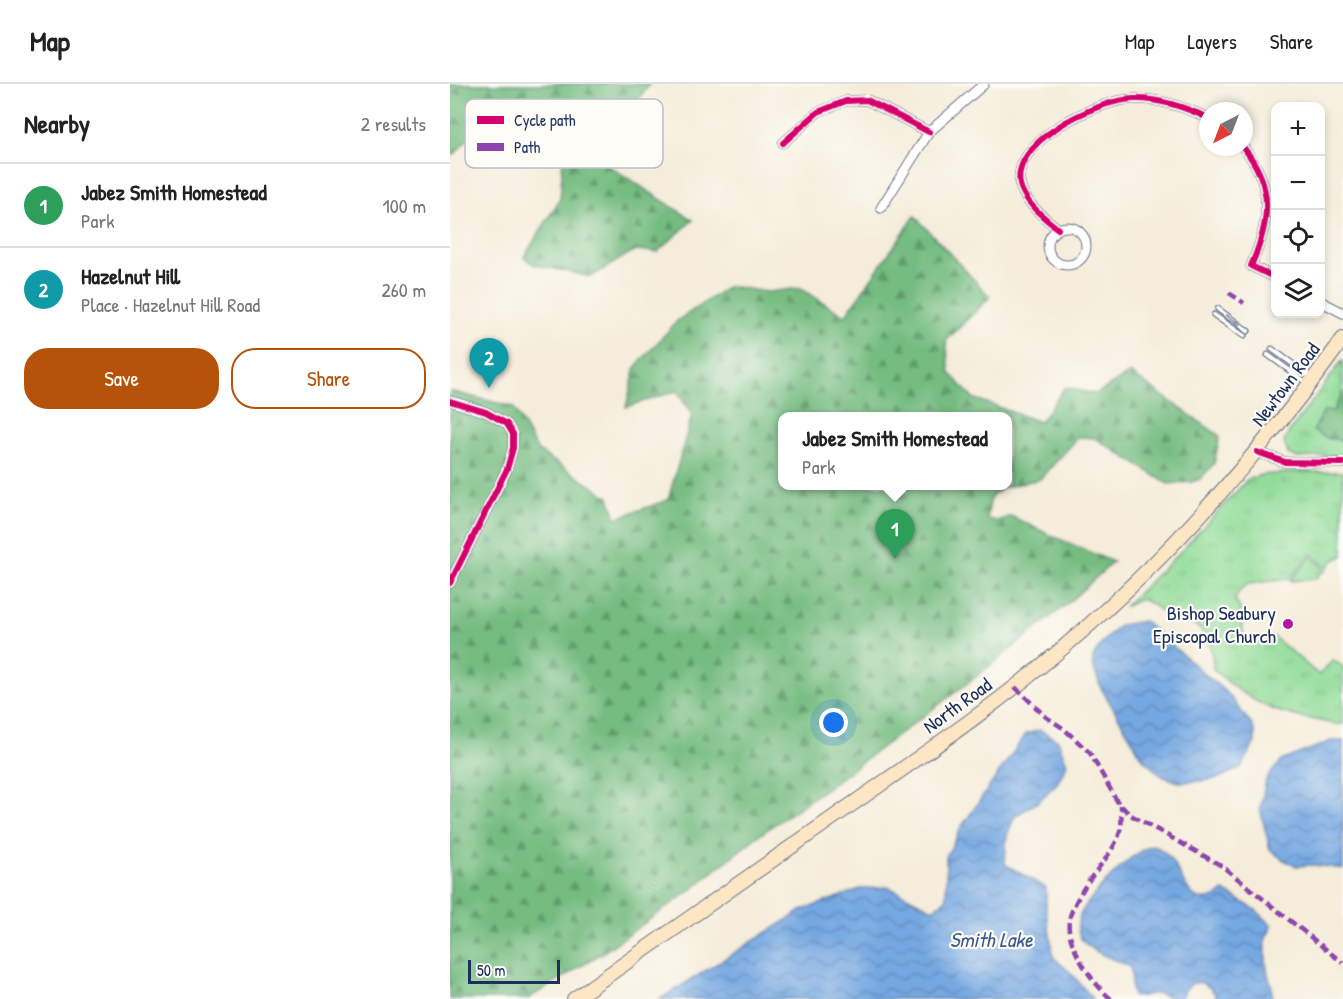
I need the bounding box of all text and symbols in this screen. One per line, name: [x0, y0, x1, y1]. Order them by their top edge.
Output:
text: Map: [30, 22, 70, 60]
text: Map: [1125, 27, 1154, 56]
text: Layers: [1187, 27, 1237, 56]
text: Share: [1270, 27, 1313, 56]
legend: [465, 99, 663, 168]
north arrow: [1199, 102, 1253, 156]
map controls: [1271, 102, 1325, 318]
button: +: [1271, 102, 1325, 156]
text: Nearby: [24, 106, 90, 141]
text: Cycle path: [514, 109, 576, 131]
text: 2 results: [361, 110, 426, 137]
text: Path: [514, 136, 540, 158]
button: −: [1271, 156, 1325, 210]
text: Jabez Smith Homestead: [81, 177, 267, 207]
text: 1: [40, 192, 47, 219]
text: 100 m: [383, 192, 426, 219]
text: Park: [81, 207, 114, 234]
button: locate: [1271, 210, 1325, 264]
text: Hazelnut Hill: [81, 261, 180, 291]
button: layers: [1271, 264, 1325, 318]
text: 2: [39, 276, 48, 303]
text: 260 m: [382, 276, 426, 303]
text: Place · Hazelnut Hill Road: [81, 291, 260, 318]
one-way arrow: [1224, 314, 1240, 326]
street label: Newtown Road: [1245, 336, 1326, 431]
pin: 2: [470, 338, 508, 388]
button: Save: [24, 348, 219, 409]
button: Share: [231, 348, 426, 409]
popup: [778, 412, 1012, 490]
text: Jabez Smith Homestead: [802, 423, 988, 453]
text: Park: [802, 453, 836, 480]
pin: 1: [876, 510, 914, 559]
place label: Bishop Seabury Episcopal Church: [1153, 599, 1276, 649]
marker: Bishop Seabury Episcopal Church: [1281, 617, 1295, 631]
street label: North Road: [917, 671, 997, 739]
your location: [819, 708, 848, 737]
water label: Smith Lake: [950, 925, 1034, 954]
scale bar: [468, 957, 560, 984]
text: 50 m: [477, 959, 506, 981]

